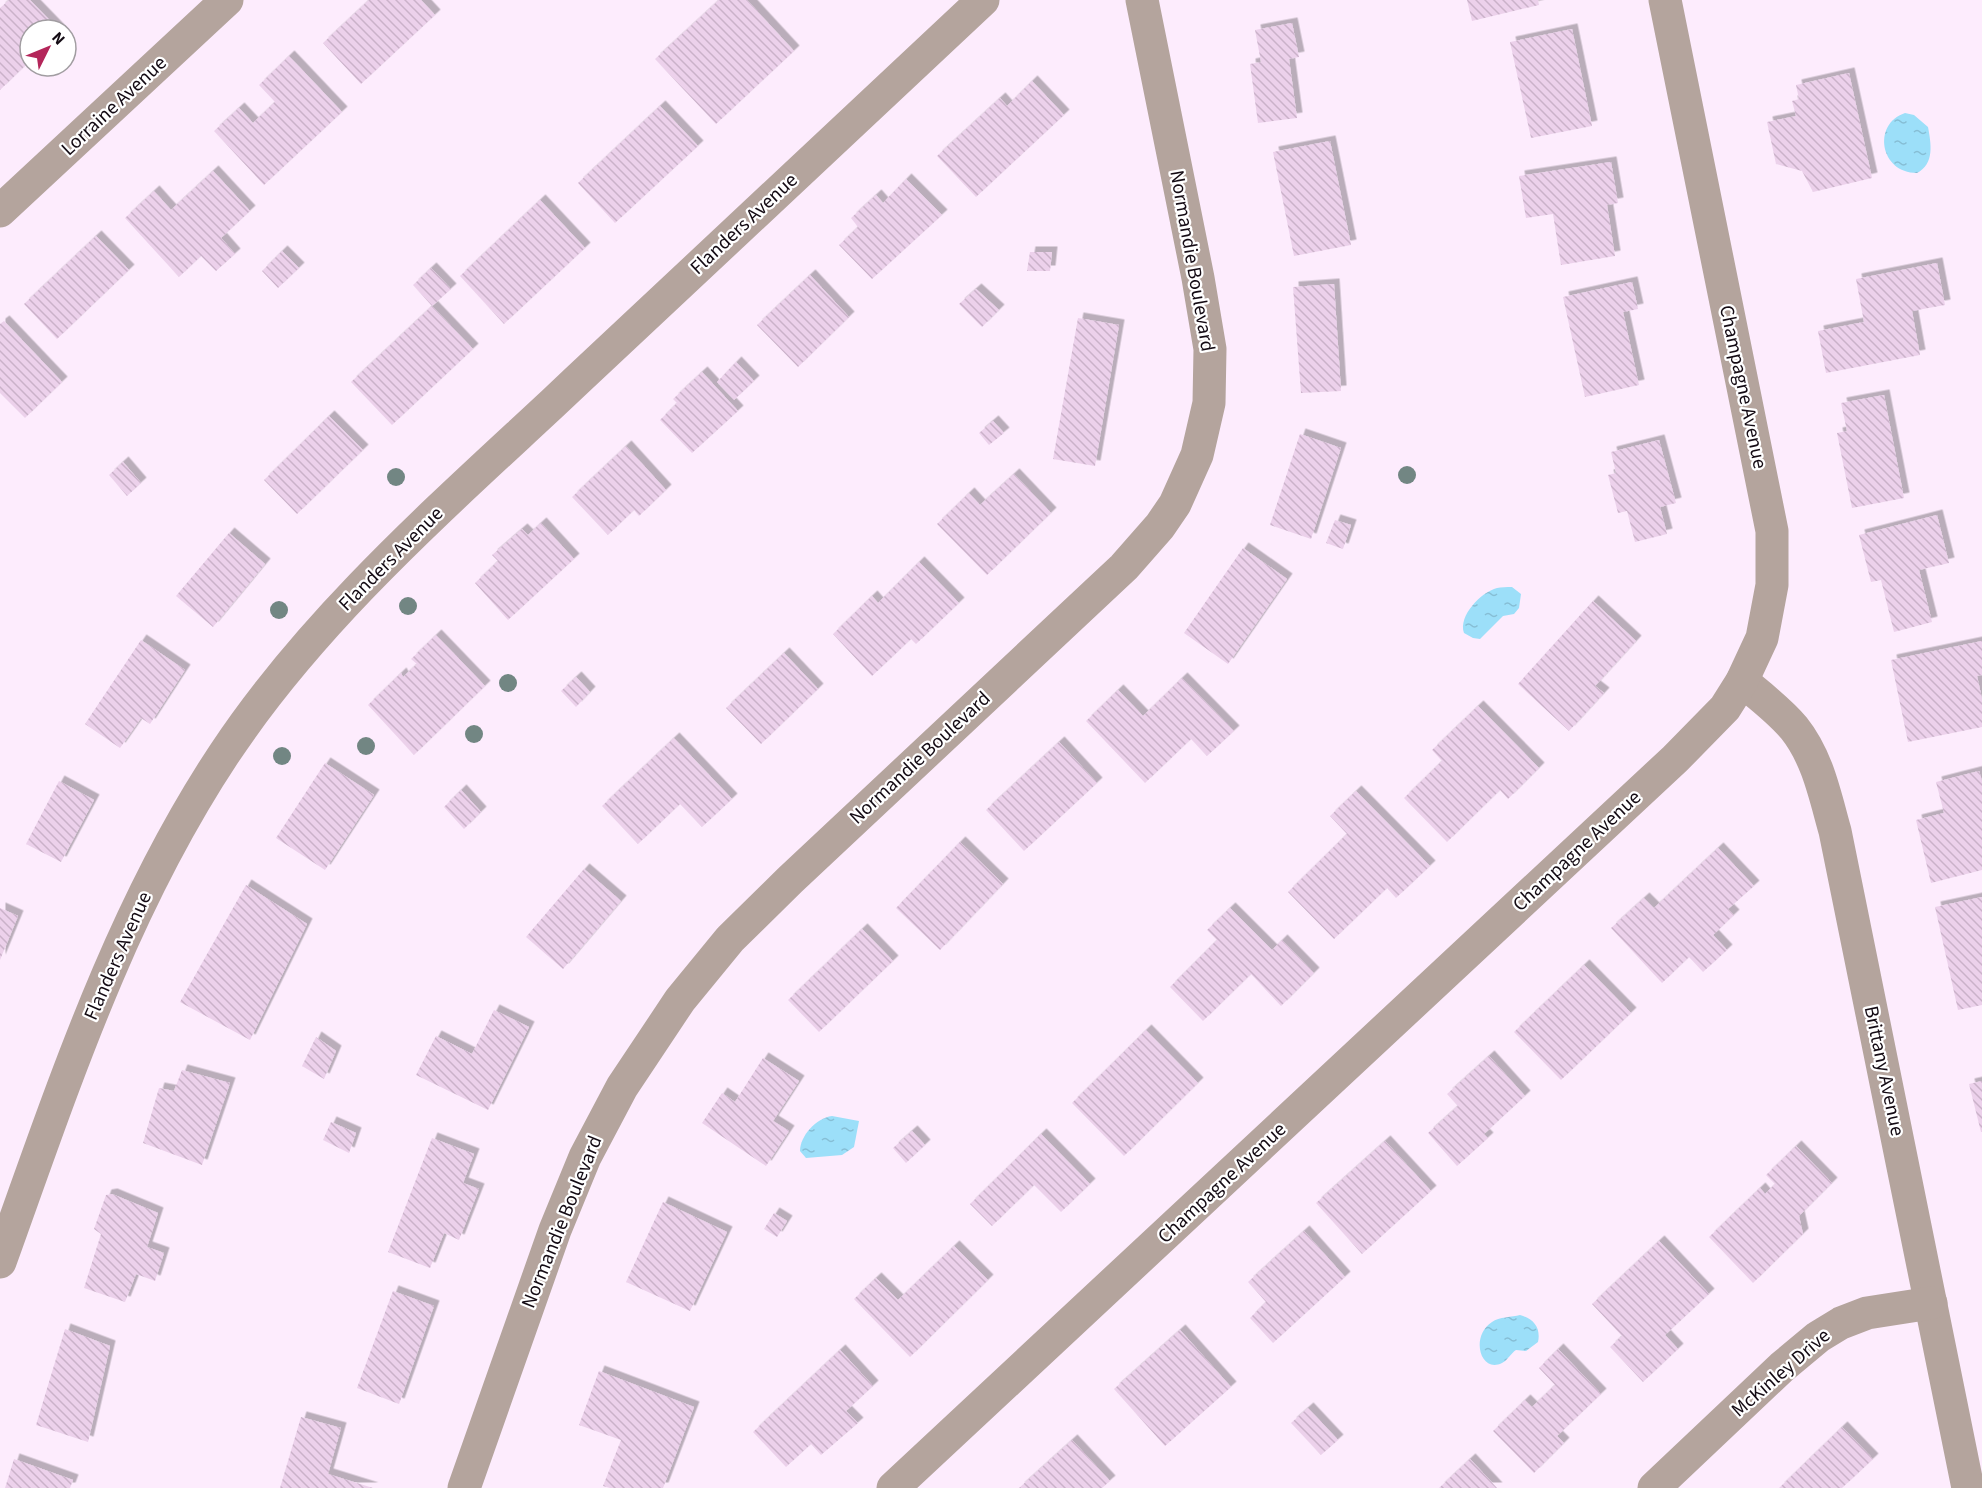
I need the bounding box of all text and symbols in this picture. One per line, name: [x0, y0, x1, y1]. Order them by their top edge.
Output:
north arrow: [18, 18, 78, 78]
text: N: [47, 27, 70, 50]
street label: Lorraine Avenue: [55, 50, 173, 162]
street label: Flanders Avenue: [684, 167, 804, 281]
street label: Normandie Boulevard: [1162, 168, 1222, 354]
street label: Champagne Avenue: [1712, 303, 1774, 471]
street label: Flanders Avenue: [332, 500, 450, 618]
street label: Normandie Boulevard: [843, 685, 997, 831]
street label: Champagne Avenue: [1507, 784, 1647, 918]
street label: Flanders Avenue: [77, 887, 159, 1025]
street label: Brittany Avenue: [1857, 1003, 1911, 1139]
street label: Champagne Avenue: [1152, 1116, 1292, 1250]
street label: Normandie Boulevard: [515, 1132, 609, 1312]
street label: McKinley Drive: [1725, 1322, 1837, 1424]

